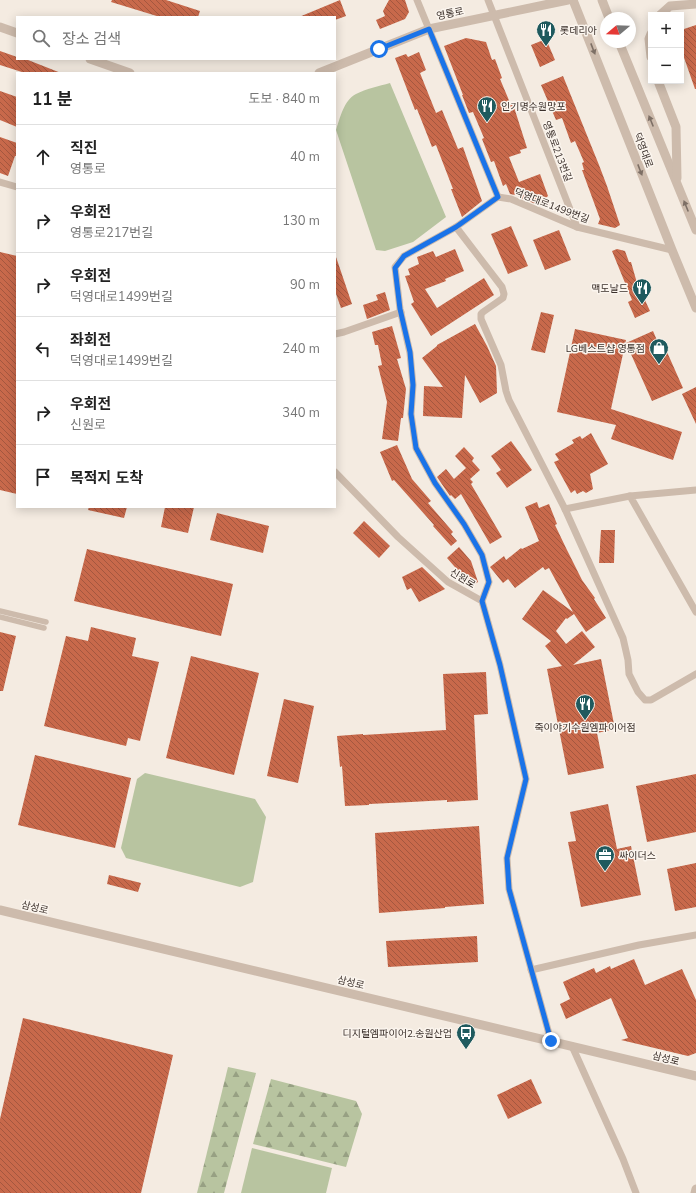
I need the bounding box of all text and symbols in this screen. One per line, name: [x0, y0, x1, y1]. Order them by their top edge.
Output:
street label: 영통로: [435, 4, 465, 24]
north arrow: [600, 12, 636, 48]
map controls: [648, 12, 684, 84]
button: +: [648, 12, 684, 48]
search box: [16, 16, 336, 60]
restaurant icon: 롯데리아: [535, 19, 557, 47]
place label: 롯데리아: [560, 24, 598, 38]
icon: search: [30, 27, 52, 49]
text: 장소 검색: [62, 29, 121, 49]
route start: [370, 40, 388, 58]
one-way arrow: [590, 44, 596, 56]
button: −: [648, 48, 684, 84]
text: 11 분: [32, 88, 73, 111]
text: 도보 · 840 m: [249, 90, 320, 108]
restaurant icon: 인기명수원망포: [476, 95, 498, 123]
place label: 인기명수원망포: [501, 100, 565, 114]
one-way arrow: [648, 115, 654, 127]
street label: 영통로213번길: [539, 119, 575, 184]
street label: 덕영대로: [630, 131, 656, 170]
text: 직진: [70, 138, 98, 158]
icon: ahead: [32, 146, 54, 168]
text: 40 m: [290, 148, 320, 166]
text: 영통로: [70, 160, 106, 178]
one-way arrow: [638, 165, 644, 177]
street label: 덕영대로1499번길: [512, 185, 591, 227]
one-way arrow: [683, 200, 689, 212]
text: 우회전: [70, 202, 111, 222]
icon: right: [32, 210, 54, 232]
text: 130 m: [282, 212, 320, 230]
text: 영통로217번길: [70, 224, 153, 242]
text: 우회전: [70, 266, 111, 286]
icon: right: [32, 274, 54, 296]
text: 90 m: [290, 276, 320, 294]
restaurant icon: 맥도날드: [631, 277, 653, 305]
place label: 맥도날드: [591, 282, 628, 296]
text: 덕영대로1499번길: [70, 288, 173, 306]
text: 좌회전: [70, 330, 111, 350]
shop icon: LG베스트샵 영통점: [648, 337, 670, 365]
icon: left: [32, 338, 54, 360]
text: 240 m: [282, 340, 320, 358]
place label: LG베스트샵 영통점: [566, 342, 645, 356]
text: 덕영대로1499번길: [70, 352, 173, 370]
text: 우회전: [70, 394, 111, 414]
icon: right: [32, 402, 54, 424]
text: 340 m: [282, 404, 320, 422]
text: 신원로: [70, 416, 106, 434]
icon: arrive: [32, 466, 54, 488]
text: 목적지 도착: [70, 468, 143, 488]
street label: 신원로: [447, 566, 478, 592]
restaurant icon: 죽이야기수원엠파이어점: [574, 693, 596, 721]
place label: 죽이야기수원엠파이어점: [534, 721, 636, 735]
office icon: 싸이더스: [594, 844, 616, 872]
place label: 싸이더스: [619, 849, 656, 863]
street label: 삼성로: [20, 898, 50, 918]
street label: 삼성로: [336, 973, 366, 993]
bus stop icon: 디지털엠파이어2.송원산업: [455, 1022, 477, 1050]
place label: 디지털엠파이어2.송원산업: [343, 1027, 452, 1041]
route end: [542, 1032, 560, 1050]
street label: 삼성로: [651, 1049, 681, 1069]

